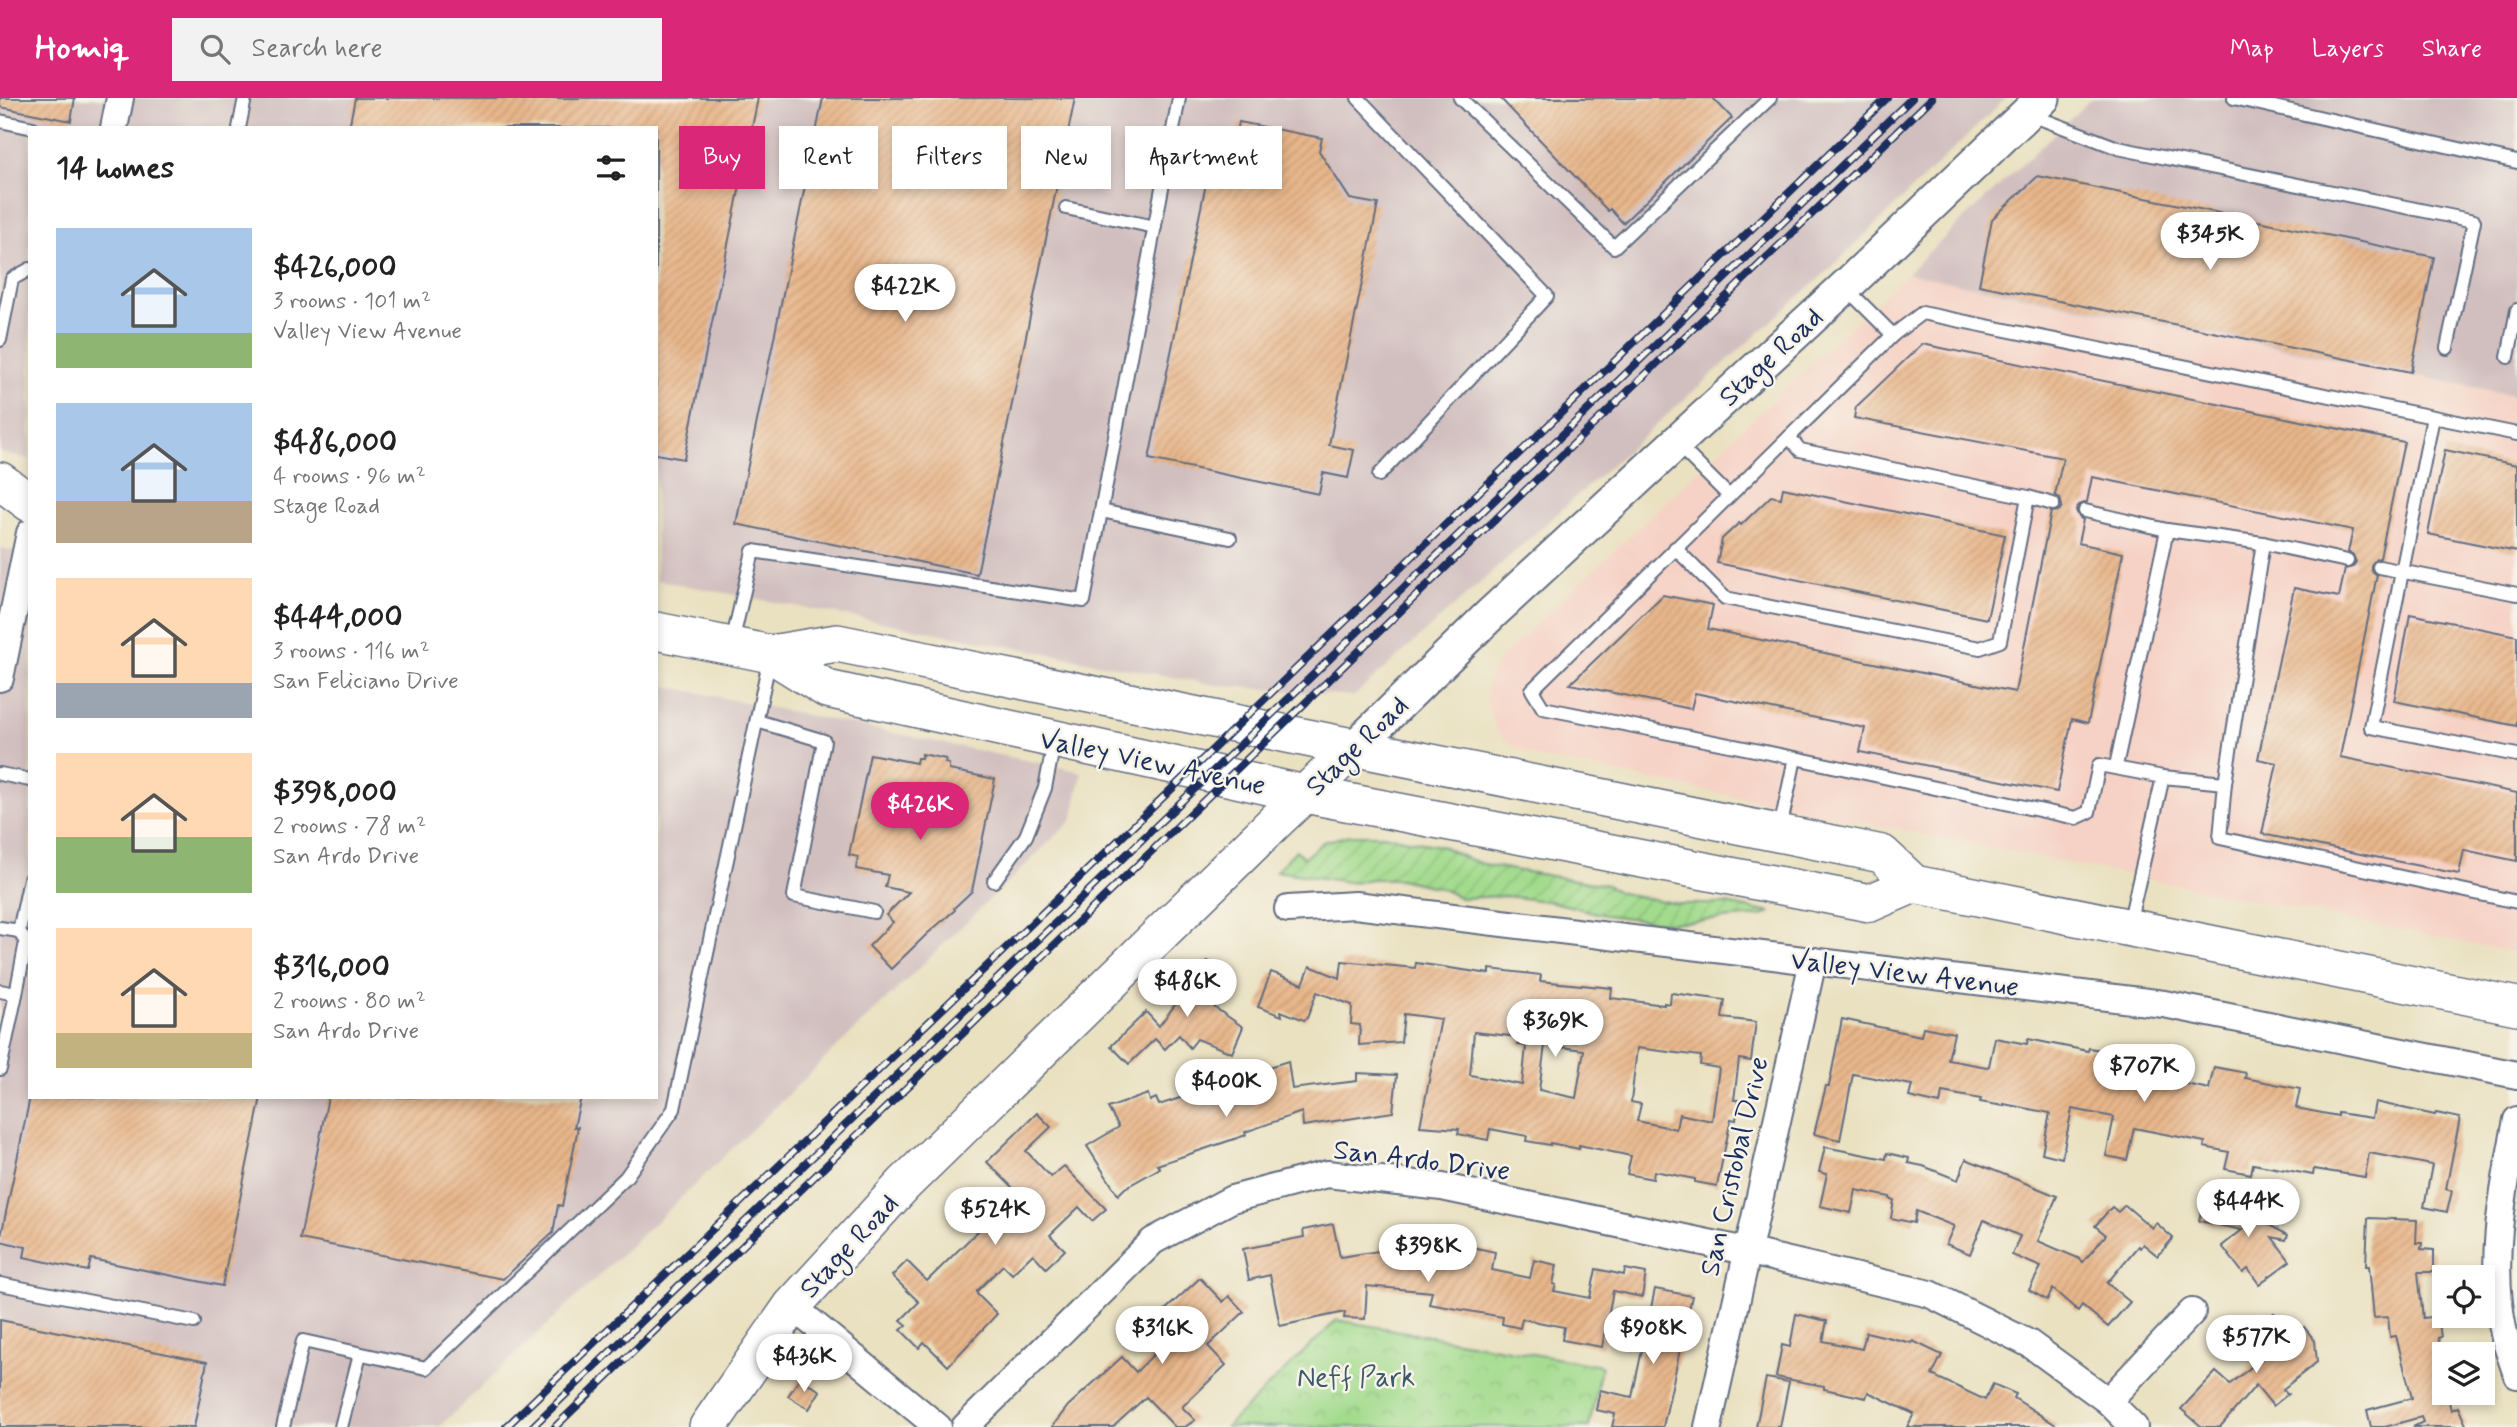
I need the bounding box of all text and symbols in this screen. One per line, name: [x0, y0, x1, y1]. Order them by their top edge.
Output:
search box: [172, 18, 662, 81]
text: Homiq: [35, 27, 130, 71]
icon: search: [196, 30, 234, 68]
text: Search here: [252, 32, 382, 66]
text: Map: [2230, 34, 2274, 65]
text: Layers: [2312, 34, 2384, 65]
text: Share: [2422, 34, 2482, 65]
chip: Buy: [679, 126, 765, 189]
chip: Rent: [779, 126, 878, 189]
chip: Filters: [892, 126, 1007, 189]
chip: New: [1021, 126, 1111, 189]
chip: Apartment: [1125, 126, 1282, 189]
text: 14 homes: [56, 149, 174, 188]
icon: filters: [592, 149, 630, 187]
pin: $345K: [2161, 212, 2259, 272]
text: $345K: [2177, 220, 2243, 250]
text: $426,000: [273, 248, 397, 287]
icon: home: [112, 256, 196, 340]
pin: $422K: [856, 264, 954, 324]
text: $422K: [871, 272, 940, 302]
text: 3 rooms · 101 m²: [273, 287, 431, 317]
street label: Stage Road: [1712, 300, 1833, 417]
text: Valley View Avenue: [273, 317, 462, 347]
text: $486,000: [273, 423, 397, 462]
icon: home: [112, 431, 196, 515]
text: 4 rooms · 96 m²: [273, 462, 426, 492]
text: Stage Road: [273, 492, 380, 522]
text: $444,000: [273, 598, 402, 637]
icon: home: [112, 606, 196, 690]
text: 3 rooms · 116 m²: [273, 637, 430, 667]
text: San Feliciano Drive: [273, 667, 459, 697]
street label: Stage Road: [1298, 688, 1419, 807]
street label: Valley View Avenue: [1036, 721, 1269, 805]
text: $398,000: [273, 773, 397, 812]
icon: home: [112, 781, 196, 865]
pin: $426K: [871, 782, 969, 842]
text: $426K: [887, 790, 953, 820]
text: 2 rooms · 78 m²: [273, 812, 426, 842]
text: San Ardo Drive: [273, 842, 419, 872]
street label: Valley View Avenue: [1788, 942, 2021, 1007]
text: $316,000: [273, 948, 390, 987]
icon: home: [112, 956, 196, 1040]
pin: $486K: [1138, 960, 1236, 1019]
text: $486K: [1154, 967, 1220, 997]
text: 2 rooms · 80 m²: [273, 987, 426, 1017]
pin: $369K: [1506, 1000, 1604, 1059]
text: $369K: [1523, 1007, 1587, 1037]
text: San Ardo Drive: [273, 1017, 419, 1047]
pin: $707K: [2095, 1044, 2193, 1104]
text: $707K: [2109, 1052, 2179, 1082]
street label: San Cristobal Drive: [1692, 1053, 1779, 1280]
pin: $400K: [1177, 1060, 1275, 1119]
text: $400K: [1191, 1067, 1261, 1097]
street label: San Ardo Drive: [1331, 1132, 1512, 1191]
pin: $444K: [2199, 1180, 2297, 1239]
street label: Stage Road: [792, 1187, 909, 1308]
text: $444K: [2213, 1187, 2283, 1217]
pin: $524K: [946, 1188, 1044, 1247]
text: $524K: [960, 1195, 1030, 1225]
pin: $398K: [1379, 1224, 1477, 1284]
text: $398K: [1395, 1232, 1461, 1262]
map controls: [2432, 1265, 2495, 1405]
button: locate: [2432, 1265, 2495, 1328]
pin: $316K: [1113, 1306, 1211, 1366]
pin: $908K: [1604, 1306, 1702, 1366]
text: $316K: [1132, 1314, 1192, 1344]
text: $908K: [1620, 1314, 1686, 1344]
pin: $577K: [2207, 1316, 2305, 1375]
text: $577K: [2222, 1323, 2290, 1353]
pin: $436K: [755, 1334, 853, 1394]
text: $436K: [772, 1342, 836, 1372]
button: layers: [2432, 1342, 2495, 1405]
park label: Neff Park: [1297, 1360, 1415, 1397]

